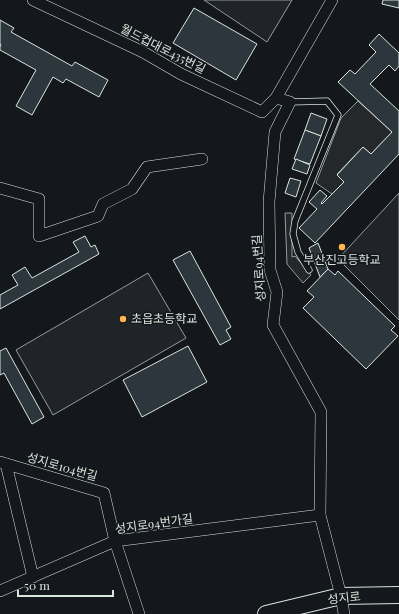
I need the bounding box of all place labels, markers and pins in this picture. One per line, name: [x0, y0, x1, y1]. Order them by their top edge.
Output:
marker: 부산진고등학교: [337, 242, 347, 252]
place label: 부산진고등학교: [303, 251, 381, 267]
place label: 초읍초등학교: [131, 310, 197, 326]
marker: 초읍초등학교: [118, 314, 128, 324]

